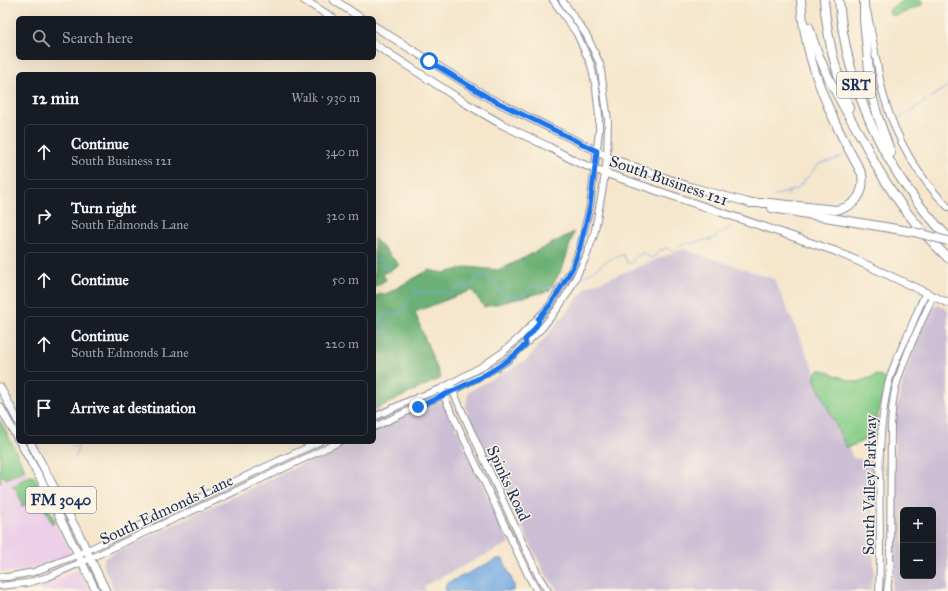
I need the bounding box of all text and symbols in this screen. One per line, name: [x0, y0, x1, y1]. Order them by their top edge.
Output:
search box: [16, 16, 376, 60]
icon: search: [30, 27, 52, 49]
text: Search here: [62, 29, 133, 47]
route start: [420, 52, 438, 70]
road number: SRT: [837, 72, 875, 98]
text: 12 min: [32, 88, 79, 109]
text: Walk · 930 m: [291, 90, 360, 106]
text: Continue: [71, 135, 129, 153]
icon: ahead: [33, 141, 55, 163]
text: 340 m: [325, 144, 359, 160]
street label: South Business 121: [607, 151, 731, 210]
text: South Business 121: [71, 153, 172, 169]
text: Turn right: [71, 199, 136, 217]
icon: right: [33, 205, 55, 227]
text: 320 m: [326, 208, 359, 224]
text: South Edmonds Lane: [71, 217, 189, 233]
icon: ahead: [33, 269, 55, 291]
text: Continue: [71, 271, 129, 289]
text: 50 m: [332, 272, 359, 288]
text: Continue: [71, 327, 129, 345]
icon: ahead: [33, 333, 55, 355]
text: 220 m: [325, 336, 359, 352]
text: South Edmonds Lane: [71, 345, 189, 361]
icon: arrive: [33, 397, 55, 419]
route end: [409, 398, 427, 416]
text: Arrive at destination: [71, 399, 196, 417]
street label: South Valley Parkway: [859, 414, 880, 555]
street label: Spinks Road: [483, 442, 534, 524]
street label: South Edmonds Lane: [97, 470, 236, 549]
road number: FM 3040: [26, 487, 96, 513]
map controls: [900, 507, 936, 579]
button: +: [900, 507, 936, 543]
button: −: [900, 543, 936, 579]

